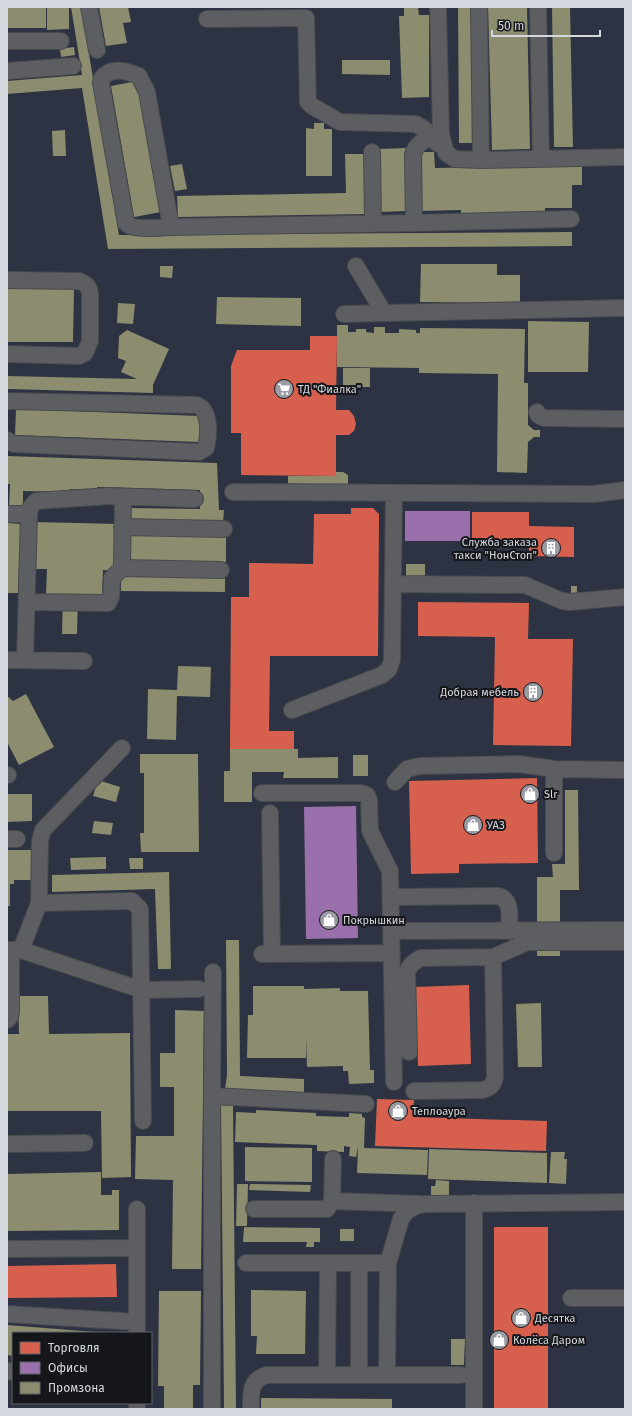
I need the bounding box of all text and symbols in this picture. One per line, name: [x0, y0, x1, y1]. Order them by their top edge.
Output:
scale bar: [492, 12, 600, 38]
text: 50 m: [498, 19, 524, 33]
supermarket icon: ТД "Фиалка": [273, 378, 295, 400]
place label: ТД "Фиалка": [298, 383, 361, 396]
place label: Служба заказа такси "НонСтоп": [454, 536, 537, 562]
building icon: Служба заказа такси "НонСтоп": [540, 537, 562, 559]
building icon: Добрая мебель: [522, 681, 544, 703]
place label: Добрая мебель: [439, 686, 519, 699]
shop icon: Slr: [519, 783, 541, 805]
place label: Slr: [544, 788, 558, 801]
shop icon: УАЗ: [462, 814, 484, 836]
place label: УАЗ: [487, 819, 505, 832]
shop icon: Покрышкин: [318, 909, 340, 931]
place label: Покрышкин: [343, 914, 405, 927]
shop icon: Теплоаура: [387, 1100, 409, 1122]
place label: Теплоаура: [412, 1105, 466, 1118]
shop icon: Десятка: [510, 1307, 532, 1329]
place label: Десятка: [534, 1312, 576, 1325]
shop icon: Колёса Даром: [488, 1329, 510, 1351]
legend: [12, 1332, 152, 1404]
place label: Колёса Даром: [513, 1334, 585, 1347]
text: Торговля: [48, 1341, 100, 1355]
text: Офисы: [48, 1361, 88, 1375]
text: Промзона: [48, 1381, 105, 1395]

